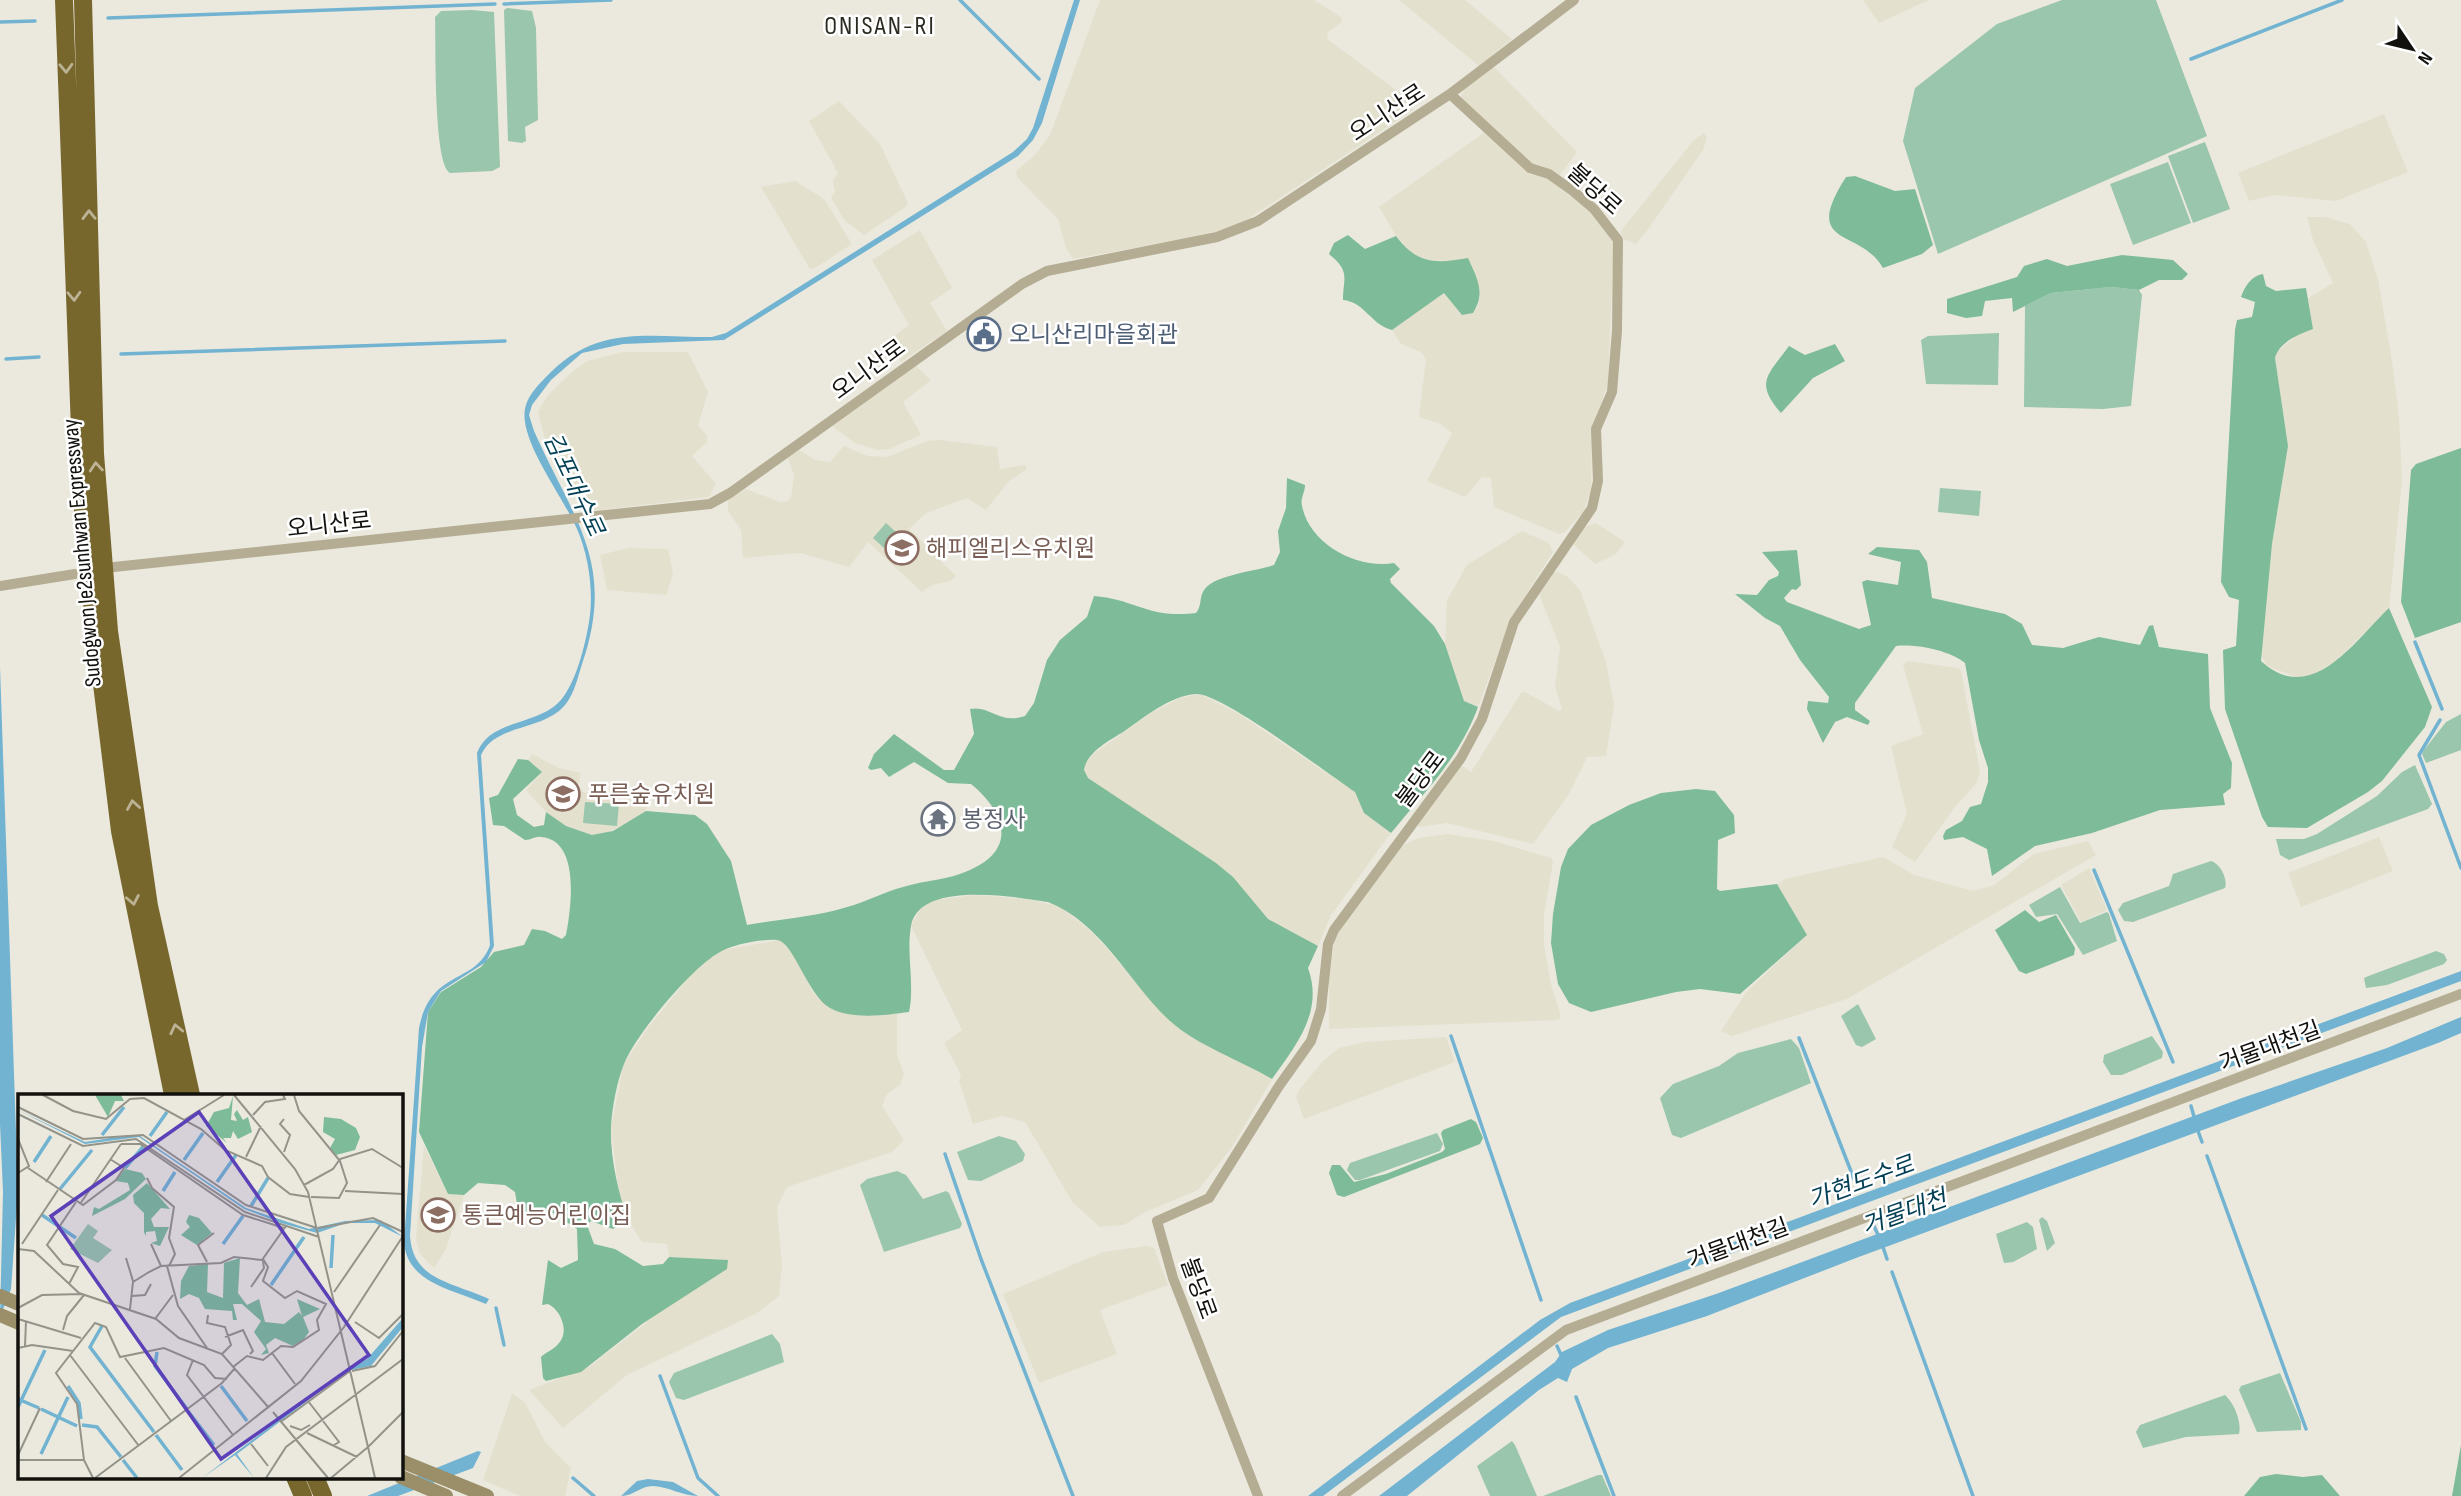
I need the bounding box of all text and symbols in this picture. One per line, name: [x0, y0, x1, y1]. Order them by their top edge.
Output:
district label: ONISAN-RI: [824, 11, 936, 42]
north arrow: [2377, 14, 2447, 84]
text: N: [2412, 47, 2437, 69]
one-way arrow: [59, 63, 74, 74]
street label: 오니산로: [1344, 78, 1431, 148]
street label: 불당로: [1561, 158, 1627, 221]
one-way arrow: [81, 209, 96, 220]
one-way arrow: [66, 290, 81, 301]
public building icon: 오니산리마을회관: [965, 315, 1003, 353]
place label: 오니산리마을회관: [1009, 321, 1178, 349]
street label: 오니산로: [826, 334, 911, 406]
street label: Sudogwon Je2sunhwan Expressway: [56, 418, 108, 688]
water label: 김포대수로: [537, 428, 610, 541]
one-way arrow: [89, 461, 104, 472]
street label: 오니산로: [286, 507, 373, 543]
school or university icon: 해피엘리스유치원: [883, 529, 921, 567]
place label: 해피엘리스유치원: [926, 535, 1095, 563]
street label: 불당로: [1391, 746, 1451, 813]
school or university icon: 푸른숲유치원: [544, 775, 582, 813]
place label: 푸른숲유치원: [588, 781, 715, 809]
one-way arrow: [125, 800, 140, 811]
temple icon: 봉정사: [919, 800, 957, 838]
place label: 봉정사: [962, 806, 1025, 834]
one-way arrow: [125, 894, 140, 906]
street label: 거물대천길: [2216, 1016, 2325, 1078]
one-way arrow: [170, 1023, 184, 1035]
inset map: [18, 1094, 402, 1478]
water label: 가현도수로: [1804, 1150, 1919, 1215]
water label: 거물대천: [1858, 1183, 1953, 1241]
school or university icon: 통큰예능어린이집: [419, 1196, 457, 1234]
place label: 통큰예능어린이집: [462, 1202, 631, 1230]
street label: 거물대천길: [1684, 1213, 1793, 1275]
street label: 불당로: [1174, 1254, 1222, 1323]

